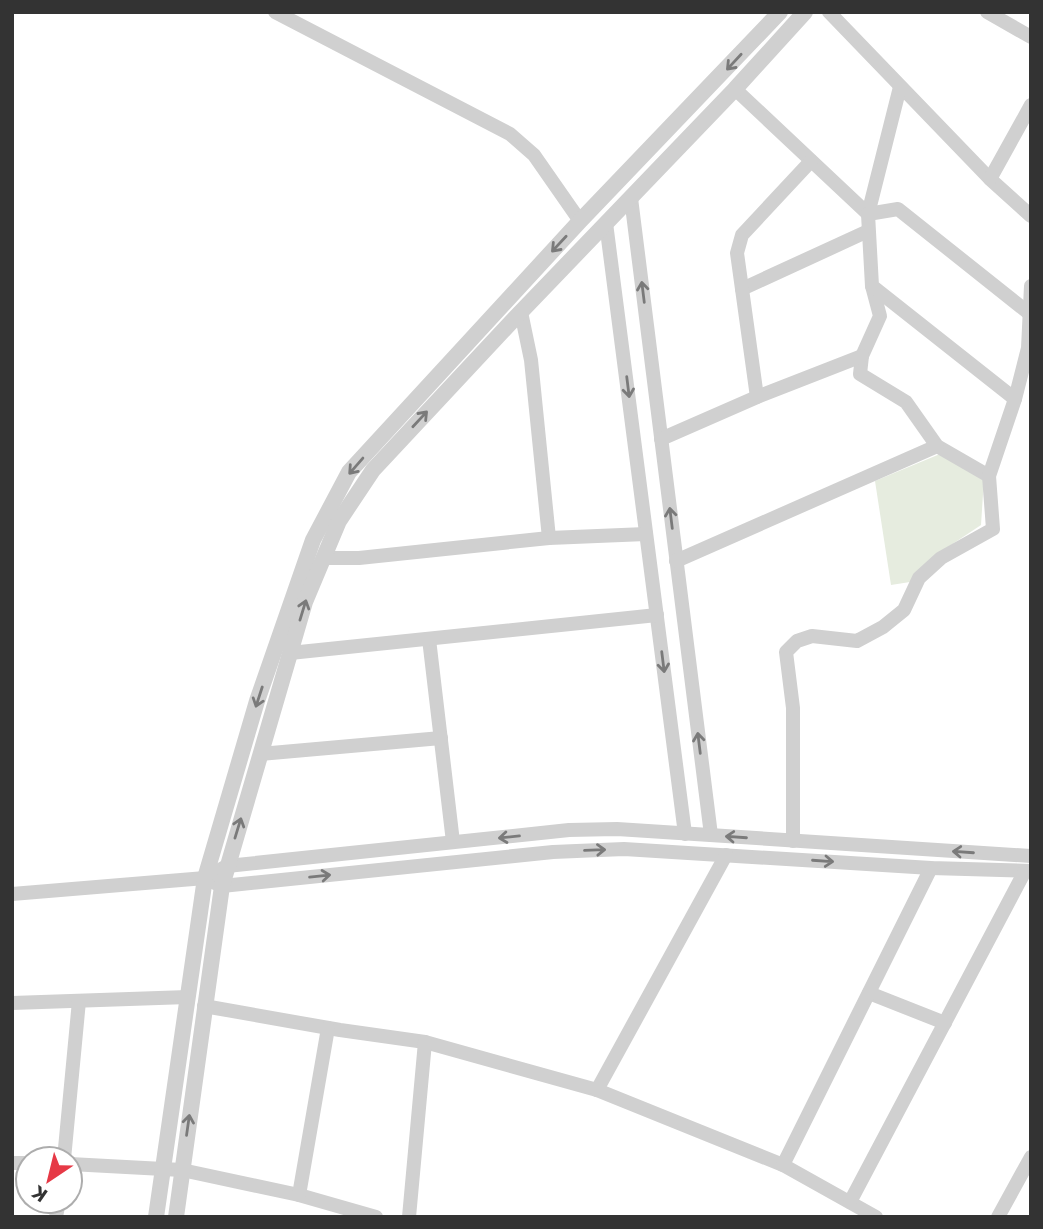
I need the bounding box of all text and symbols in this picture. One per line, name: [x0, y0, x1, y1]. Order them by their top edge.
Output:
one-way arrow: [725, 53, 742, 70]
one-way arrow: [551, 235, 567, 253]
one-way arrow: [636, 281, 649, 304]
one-way arrow: [621, 376, 634, 398]
one-way arrow: [412, 411, 429, 428]
one-way arrow: [348, 457, 364, 475]
one-way arrow: [664, 507, 677, 530]
one-way arrow: [298, 600, 310, 622]
one-way arrow: [657, 650, 670, 673]
one-way arrow: [251, 686, 264, 708]
one-way arrow: [693, 733, 706, 755]
one-way arrow: [232, 818, 245, 840]
one-way arrow: [498, 830, 521, 843]
one-way arrow: [725, 830, 747, 843]
one-way arrow: [584, 844, 607, 857]
one-way arrow: [951, 845, 974, 858]
one-way arrow: [811, 855, 834, 868]
one-way arrow: [308, 869, 331, 882]
one-way arrow: [182, 1114, 195, 1137]
north arrow: [14, 1145, 84, 1215]
text: K: [26, 1179, 53, 1208]

